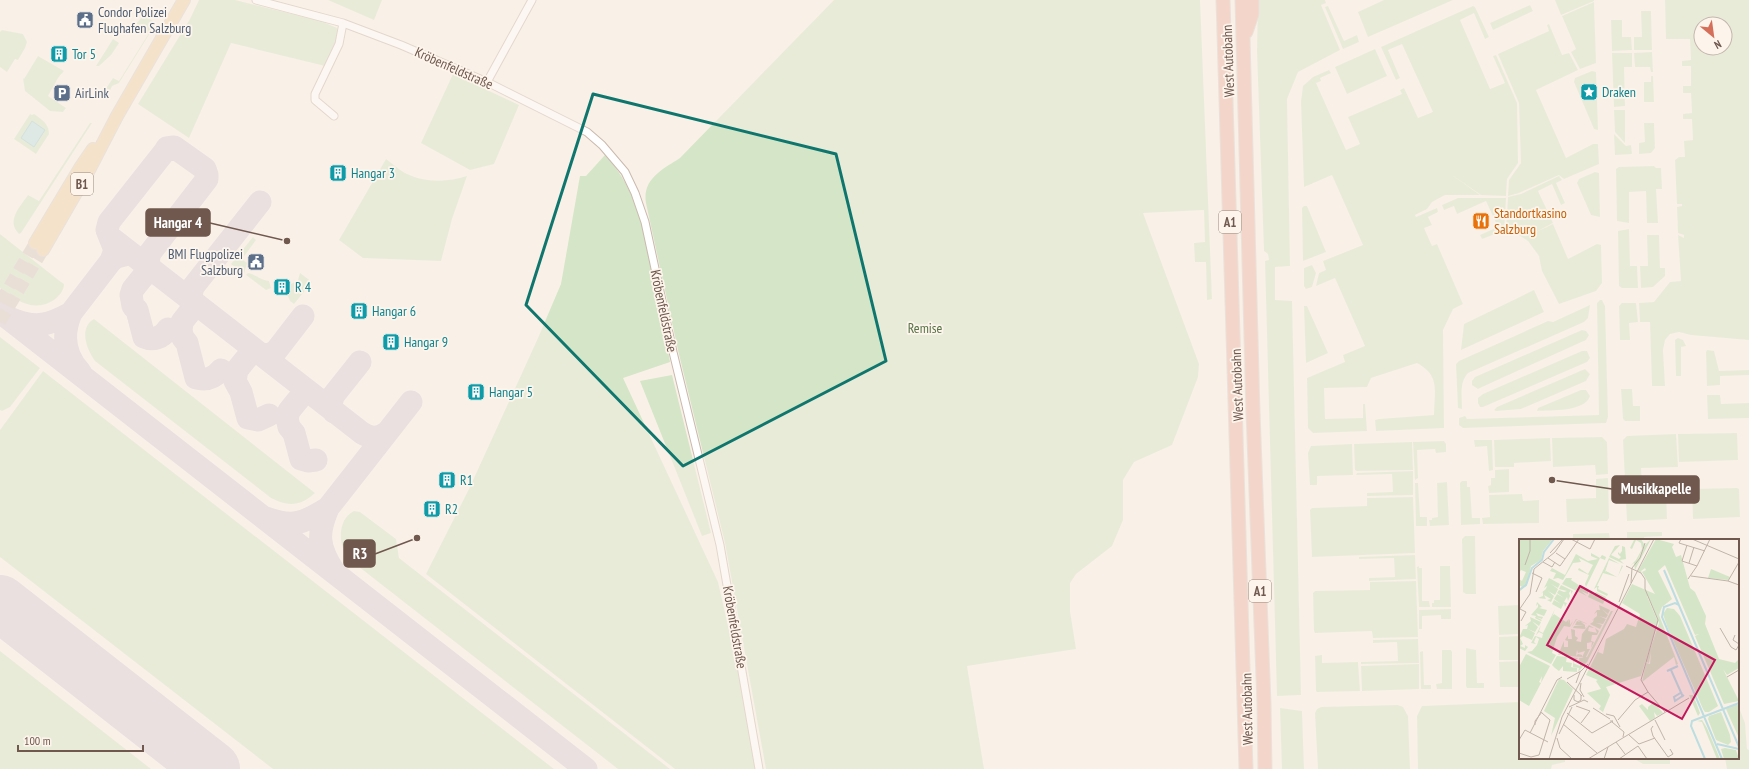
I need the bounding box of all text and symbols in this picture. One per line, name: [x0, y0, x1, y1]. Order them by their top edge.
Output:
place label: Condor Polizei Flughafen Salzburg: [98, 3, 191, 37]
public building icon: Condor Polizei Flughafen Salzburg: [75, 10, 95, 30]
north arrow: [1693, 16, 1733, 56]
street label: West Autobahn: [1218, 25, 1238, 97]
text: N: [1712, 37, 1724, 52]
street label: Kröbenfeldstraße: [412, 43, 496, 93]
building icon: Tor 5: [49, 44, 69, 64]
place label: Tor 5: [72, 45, 96, 63]
place icon: Draken: [1579, 82, 1599, 102]
parking icon: AirLink: [52, 83, 72, 103]
place label: Draken: [1602, 83, 1636, 101]
place label: AirLink: [75, 84, 109, 102]
building icon: Hangar 3: [328, 163, 348, 183]
place label: Hangar 3: [351, 164, 395, 182]
road number: B1: [71, 173, 93, 195]
place label: Standortkasino Salzburg: [1494, 204, 1567, 238]
callout: Hangar 4: [146, 209, 210, 236]
road number: A1: [1219, 211, 1241, 233]
restaurant icon: Standortkasino Salzburg: [1471, 211, 1491, 231]
text: Hangar 4: [154, 213, 202, 232]
place label: BMI Flugpolizei Salzburg: [168, 245, 243, 279]
public building icon: BMI Flugpolizei Salzburg: [246, 252, 266, 272]
street label: Kröbenfeldstraße: [646, 268, 682, 354]
building icon: R 4: [272, 277, 292, 297]
place label: R 4: [295, 278, 312, 296]
building icon: Hangar 6: [349, 301, 369, 321]
place label: Hangar 6: [372, 302, 416, 320]
park label: Remise: [908, 319, 943, 337]
building icon: Hangar 9: [381, 332, 401, 352]
place label: Hangar 9: [404, 333, 448, 351]
street label: West Autobahn: [1227, 349, 1247, 421]
building icon: Hangar 5: [466, 382, 486, 402]
place label: Hangar 5: [489, 383, 533, 401]
building icon: R1: [437, 470, 457, 490]
place label: R1: [460, 471, 473, 489]
callout: Musikkapelle: [1612, 476, 1699, 503]
text: Musikkapelle: [1621, 479, 1691, 498]
building icon: R2: [422, 499, 442, 519]
place label: R2: [445, 500, 458, 518]
inset map: [1519, 539, 1739, 759]
callout: R3: [344, 540, 375, 567]
text: R3: [353, 544, 367, 563]
road number: A1: [1249, 580, 1271, 602]
street label: Kröbenfeldstraße: [719, 584, 751, 670]
street label: West Autobahn: [1237, 673, 1257, 745]
scale bar: [18, 727, 143, 753]
text: 100 m: [24, 733, 51, 748]

